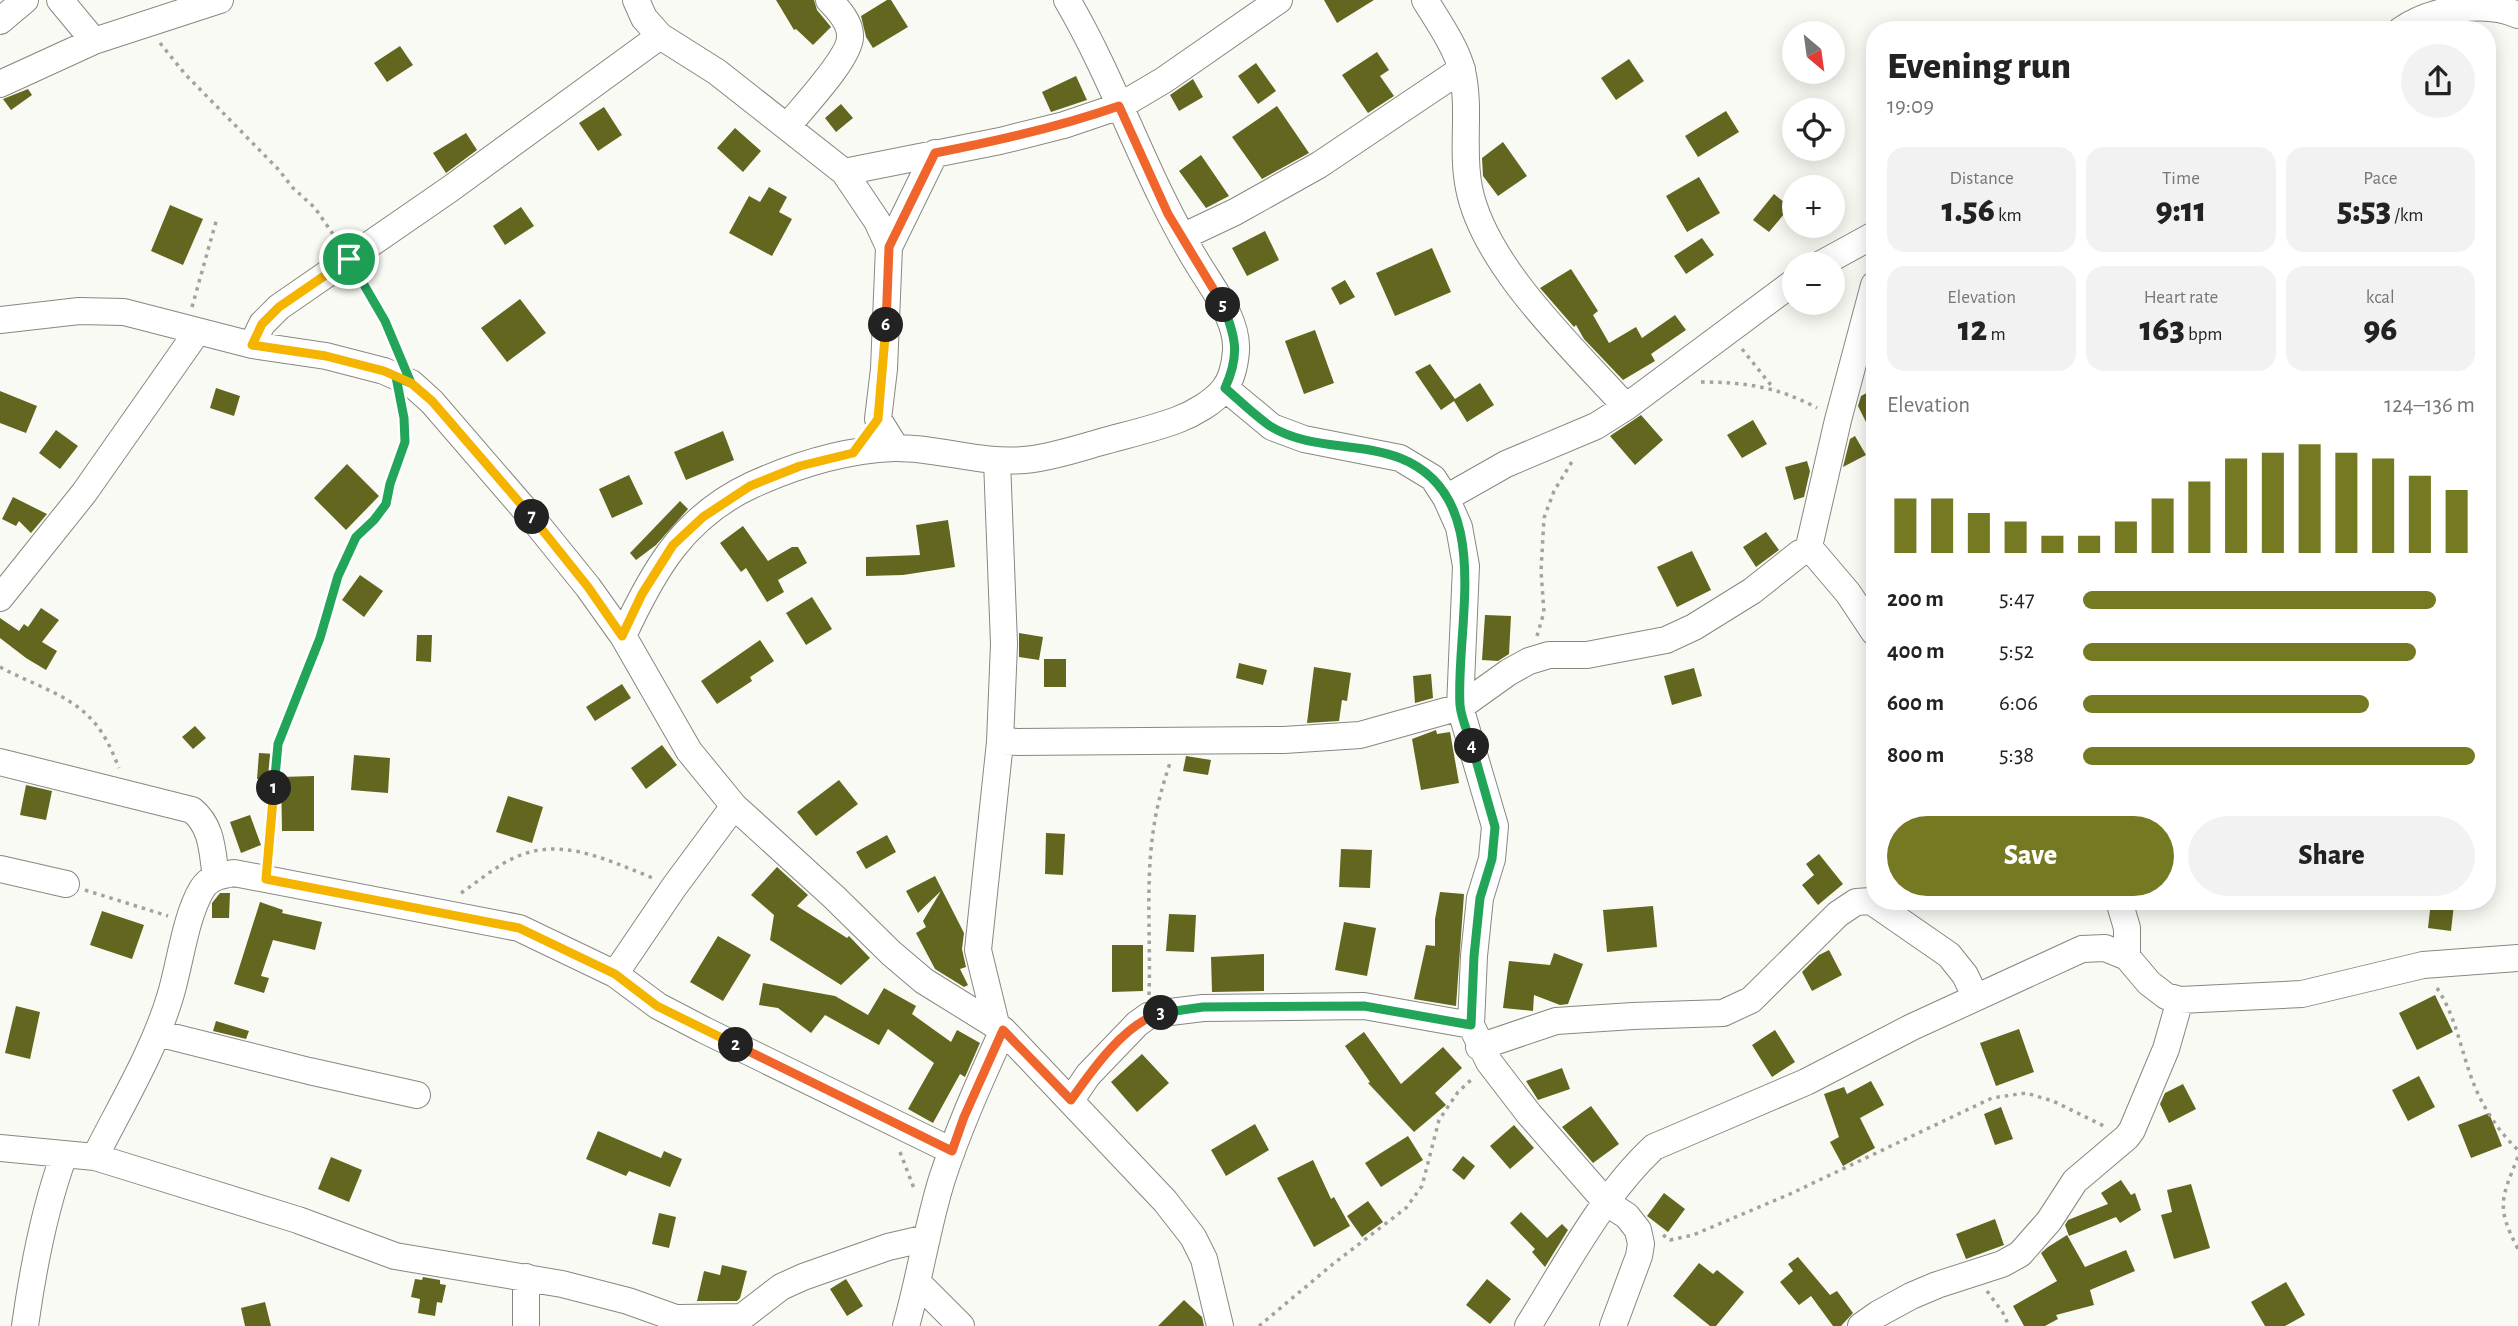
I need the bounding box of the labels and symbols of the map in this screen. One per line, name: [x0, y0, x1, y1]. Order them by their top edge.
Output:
north arrow: [1782, 21, 1844, 84]
pin: [319, 229, 379, 289]
pin: 5: [1206, 288, 1240, 322]
pin: 6: [868, 308, 903, 342]
pin: 7: [514, 500, 550, 534]
pin: 4: [1454, 728, 1490, 764]
pin: 1: [256, 770, 292, 806]
pin: 3: [1144, 996, 1178, 1030]
pin: 2: [718, 1028, 754, 1062]

